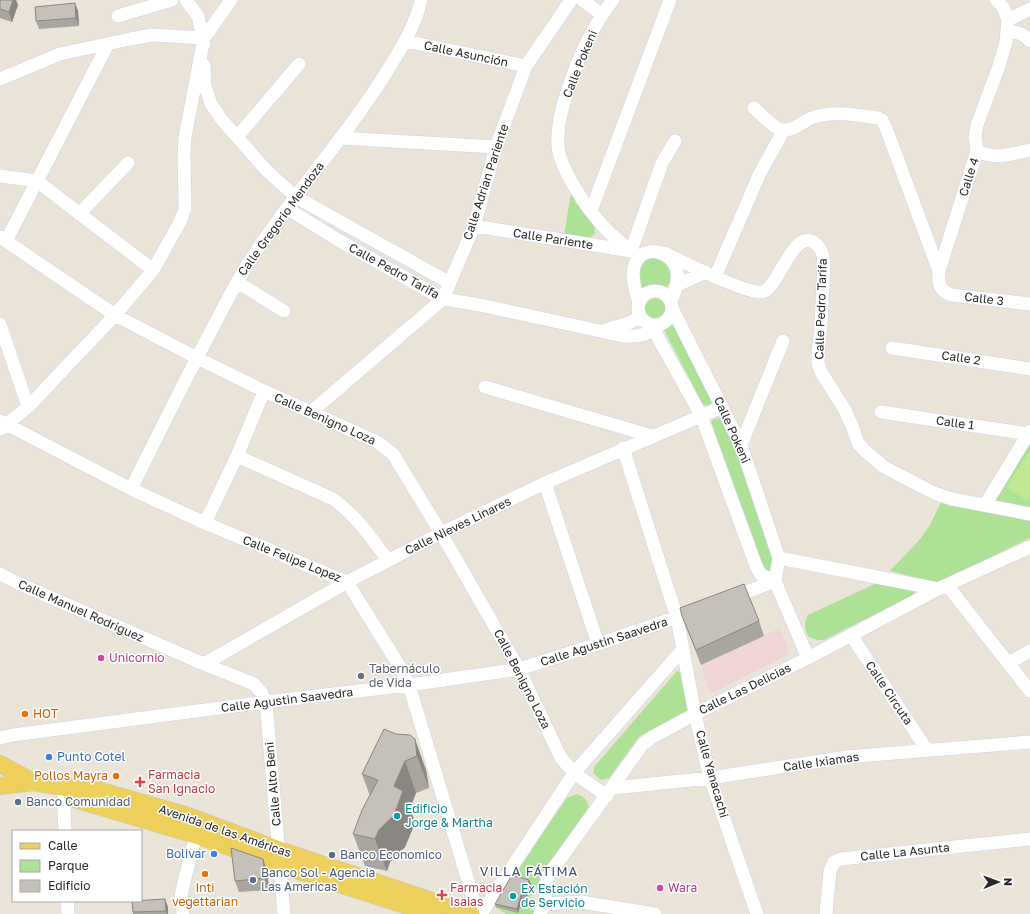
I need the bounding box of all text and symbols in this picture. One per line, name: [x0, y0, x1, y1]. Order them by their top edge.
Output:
street label: Calle Pokeni: [559, 28, 600, 100]
street label: Calle Asunción: [423, 37, 510, 70]
street label: Calle Adrian Pariente: [460, 122, 511, 242]
street label: Calle 4: [955, 156, 982, 198]
street label: Calle Gregorio Mendoza: [234, 159, 327, 279]
street label: Calle Pariente: [512, 225, 594, 252]
street label: Calle Pedro Tarifa: [346, 239, 442, 302]
street label: Calle Pedro Tarifa: [811, 258, 830, 360]
street label: Calle 3: [964, 289, 1005, 308]
street label: Calle 2: [941, 347, 982, 368]
street label: Calle Benigno Loza: [272, 389, 378, 448]
street label: Calle Pokeni: [711, 394, 754, 466]
street label: Calle 1: [935, 412, 975, 433]
street label: Calle Nieves Linares: [402, 493, 513, 558]
street label: Calle Felipe Lopez: [241, 532, 344, 585]
street label: Calle Manuel Rodriguez: [16, 576, 146, 645]
street label: Calle Agustin Saavedra: [538, 614, 669, 669]
street label: Calle Benigno Loza: [491, 626, 554, 731]
place label: Unicornio: [109, 650, 165, 665]
marker: Unicornio: [96, 653, 106, 663]
street label: Calle Circuta: [863, 658, 916, 727]
street label: Calle Las Delicias: [696, 660, 793, 717]
place label: Tabernáculo de Vida: [369, 661, 440, 690]
marker: Tabernáculo de Vida: [356, 671, 366, 681]
street label: Calle Agustin Saavedra: [220, 684, 354, 715]
place label: HOT: [33, 706, 59, 721]
marker: HOT: [20, 709, 30, 719]
street label: Calle Yanacachi: [693, 728, 732, 819]
street label: Calle Alto Beni: [261, 741, 284, 827]
place label: Punto Cotel: [57, 749, 126, 764]
street label: Calle Ixiamas: [782, 749, 860, 774]
marker: Punto Cotel: [44, 752, 54, 762]
place label: Farmacia San Ignacio: [148, 767, 215, 796]
place label: Pollos Mayra: [34, 768, 108, 783]
marker: Pollos Mayra: [111, 771, 121, 781]
marker: Farmacia San Ignacio: [135, 777, 145, 787]
place label: Banco Comunidad: [26, 794, 130, 809]
marker: Banco Comunidad: [13, 797, 23, 807]
street label: Avenida de las Américas: [157, 801, 293, 860]
place label: Edificio Jorge & Martha: [405, 801, 493, 830]
marker: Edificio Jorge & Martha: [392, 811, 402, 821]
legend: [12, 830, 142, 902]
text: Calle: [48, 838, 78, 853]
street label: Calle La Asunta: [860, 839, 950, 864]
place label: Bolivar: [166, 846, 206, 861]
place label: Banco Economico: [340, 847, 442, 862]
marker: Bolivar: [209, 849, 219, 859]
marker: Banco Economico: [327, 850, 337, 860]
text: Parque: [48, 858, 89, 873]
north arrow: [978, 862, 1018, 902]
district label: VILLA FÁTIMA: [480, 863, 578, 879]
place label: Banco Sol - Agencia Las Americas: [261, 865, 375, 894]
marker: Inti vegettarian: [200, 869, 210, 879]
marker: Banco Sol - Agencia Las Americas: [248, 875, 258, 885]
text: Edificio: [48, 878, 90, 893]
text: N: [1002, 878, 1015, 886]
place label: Inti vegettarian: [172, 880, 238, 909]
place label: Farmacia Isaias: [450, 880, 502, 909]
place label: Wara: [668, 880, 697, 895]
place label: Ex Estación de Servicio: [521, 881, 588, 910]
marker: Wara: [655, 883, 665, 893]
marker: Farmacia Isaias: [437, 890, 447, 900]
marker: Ex Estación de Servicio: [508, 891, 518, 901]

